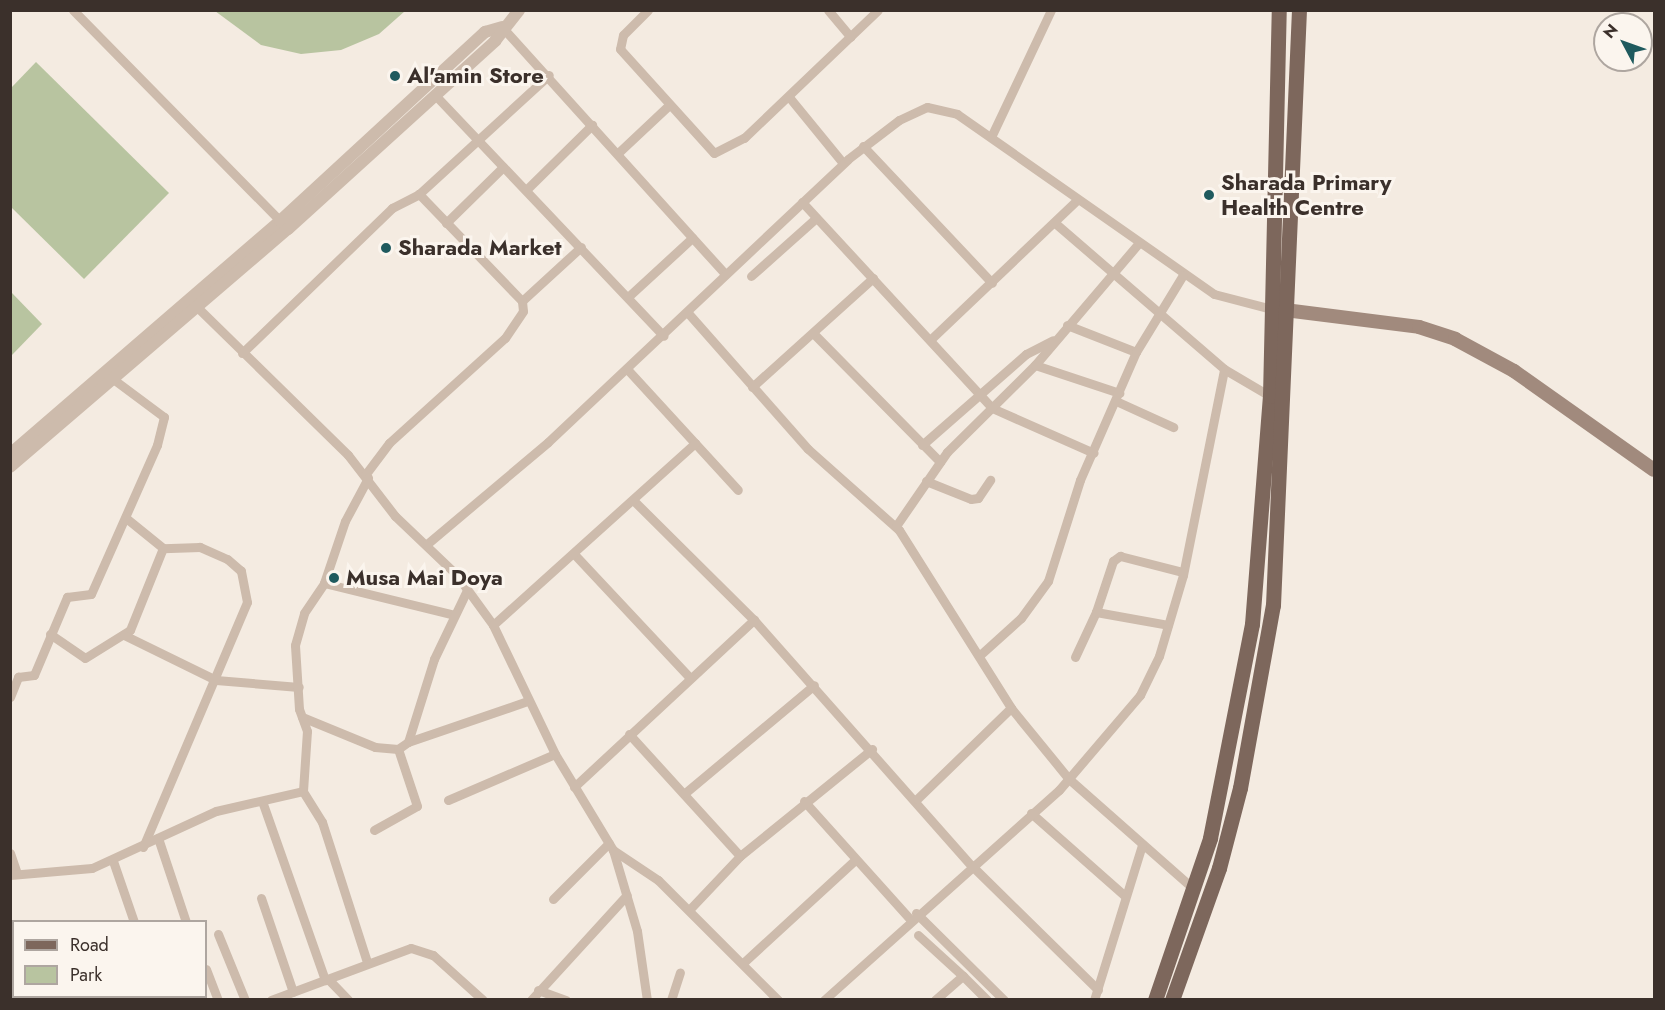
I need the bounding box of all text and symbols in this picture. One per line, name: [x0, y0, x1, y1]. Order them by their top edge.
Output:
north arrow: [1593, 12, 1653, 72]
text: N: [1598, 19, 1623, 44]
place label: Al'amin Store: [407, 63, 544, 89]
marker: Al'amin Store: [388, 69, 402, 83]
place label: Sharada Primary Health Centre: [1221, 169, 1391, 220]
marker: Sharada Primary Health Centre: [1202, 188, 1216, 202]
place label: Sharada Market: [398, 235, 562, 261]
marker: Sharada Market: [379, 241, 393, 255]
place label: Musa Mai Doya: [346, 565, 503, 591]
marker: Musa Mai Doya: [327, 571, 341, 585]
legend: [12, 920, 207, 998]
text: Road: [70, 932, 109, 958]
text: Park: [70, 962, 102, 988]

